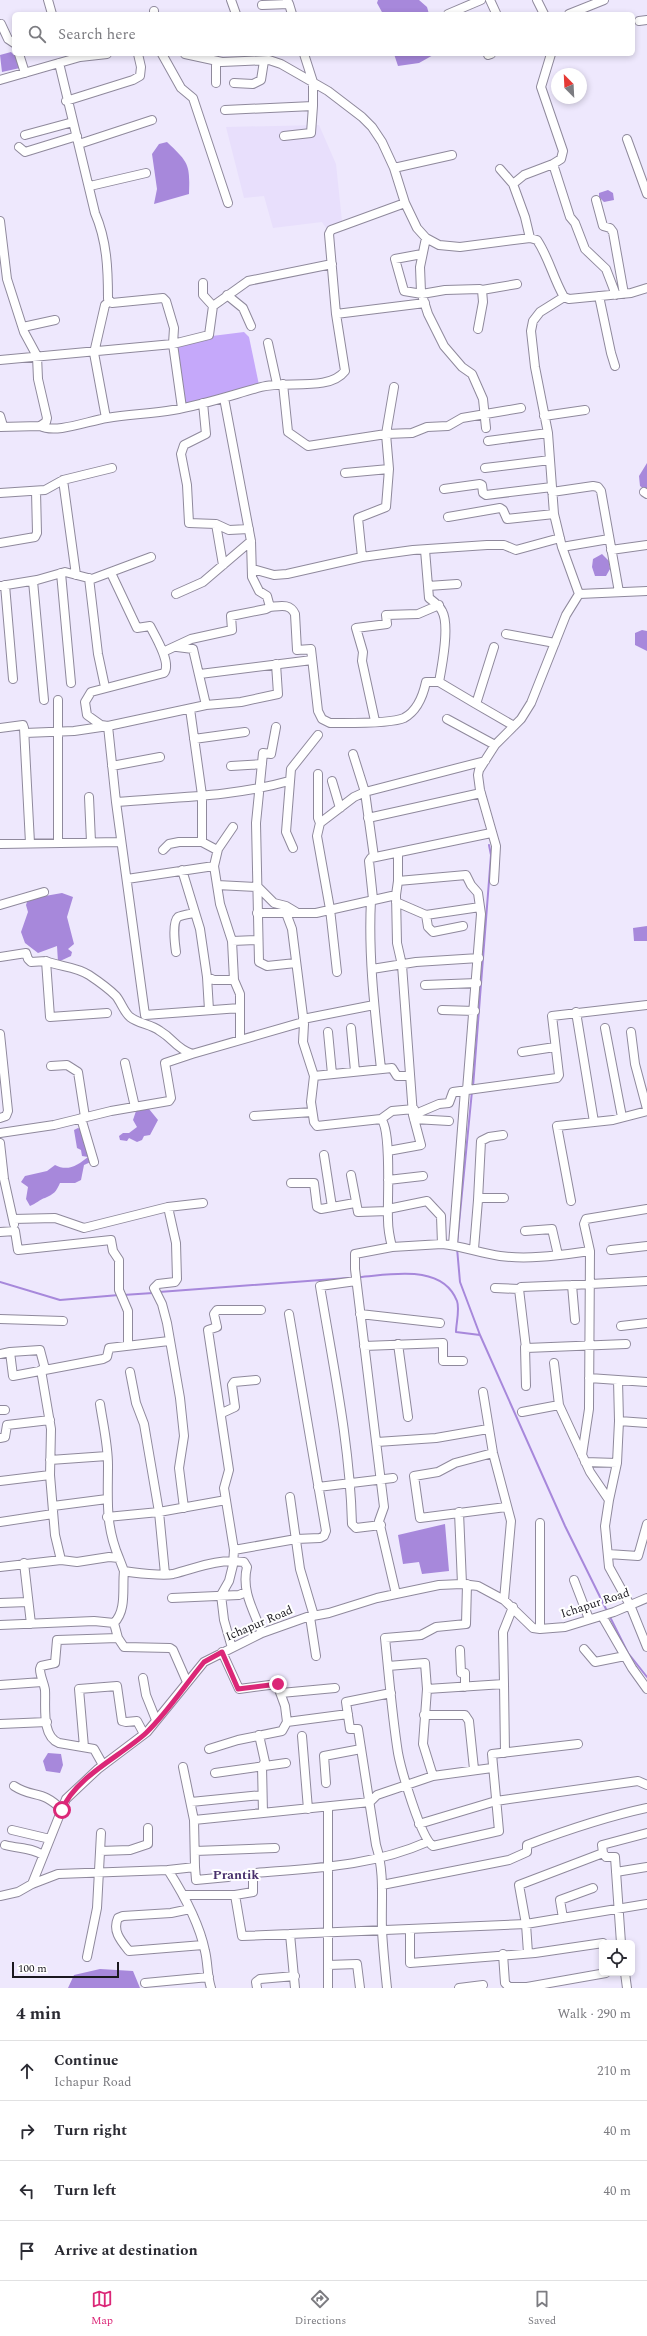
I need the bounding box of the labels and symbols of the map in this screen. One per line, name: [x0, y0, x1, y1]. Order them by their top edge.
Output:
north arrow: [551, 68, 587, 104]
street label: Ichapur Road: [558, 1583, 632, 1624]
street label: Ichapur Road: [223, 1601, 296, 1646]
route end: [269, 1675, 287, 1693]
route start: [53, 1801, 71, 1819]
district label: Prantik: [213, 1865, 259, 1885]
scale bar: [12, 1960, 119, 1979]

